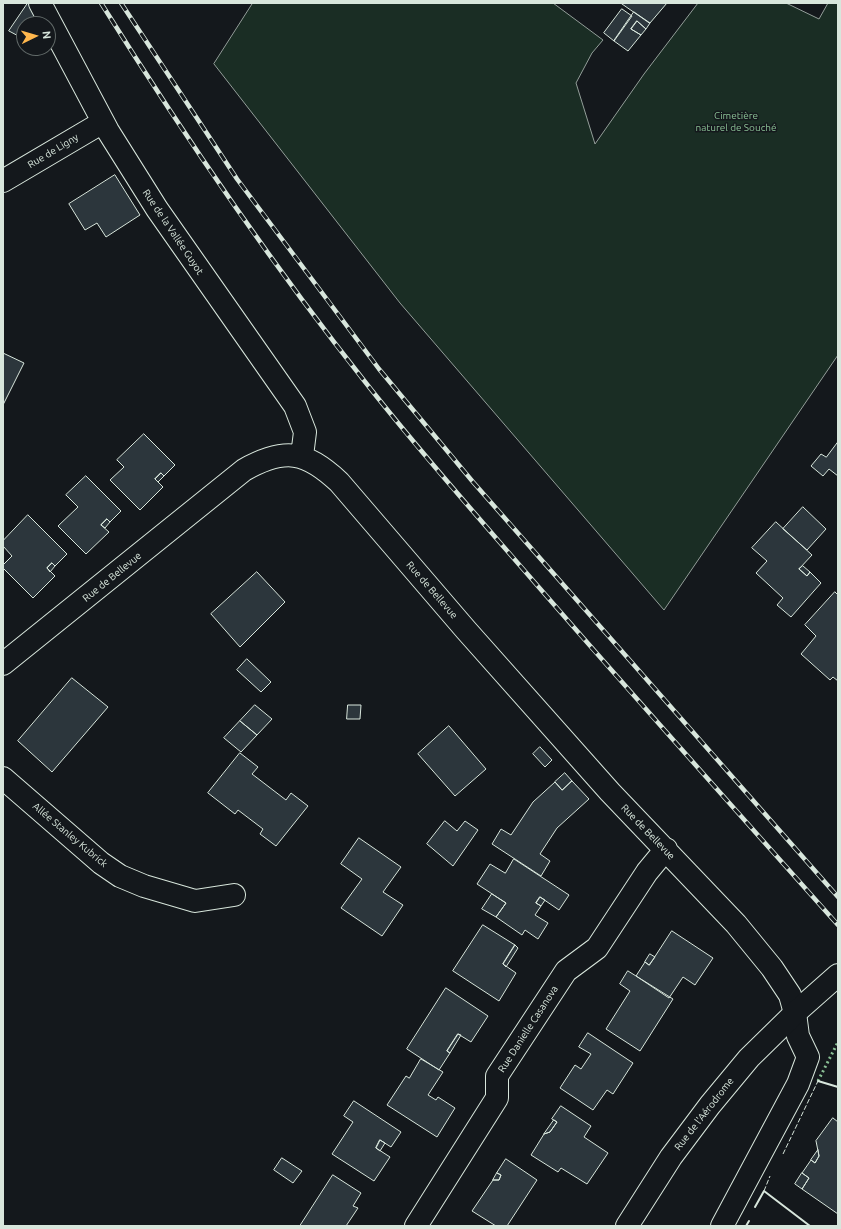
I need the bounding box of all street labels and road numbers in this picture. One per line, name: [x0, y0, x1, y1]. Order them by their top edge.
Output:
street label: Rue de Ligny: [25, 131, 81, 171]
street label: Rue de la Vallée Guyot: [140, 187, 206, 277]
street label: Rue de Bellevue: [80, 550, 144, 604]
street label: Rue de Bellevue: [404, 559, 460, 621]
street label: Allée Stanley Kubrick: [30, 800, 110, 870]
street label: Rue de Bellevue: [619, 802, 677, 862]
street label: Rue Danielle Casanova: [495, 983, 561, 1075]
street label: Rue de l'Aérodrome: [672, 1075, 736, 1153]

